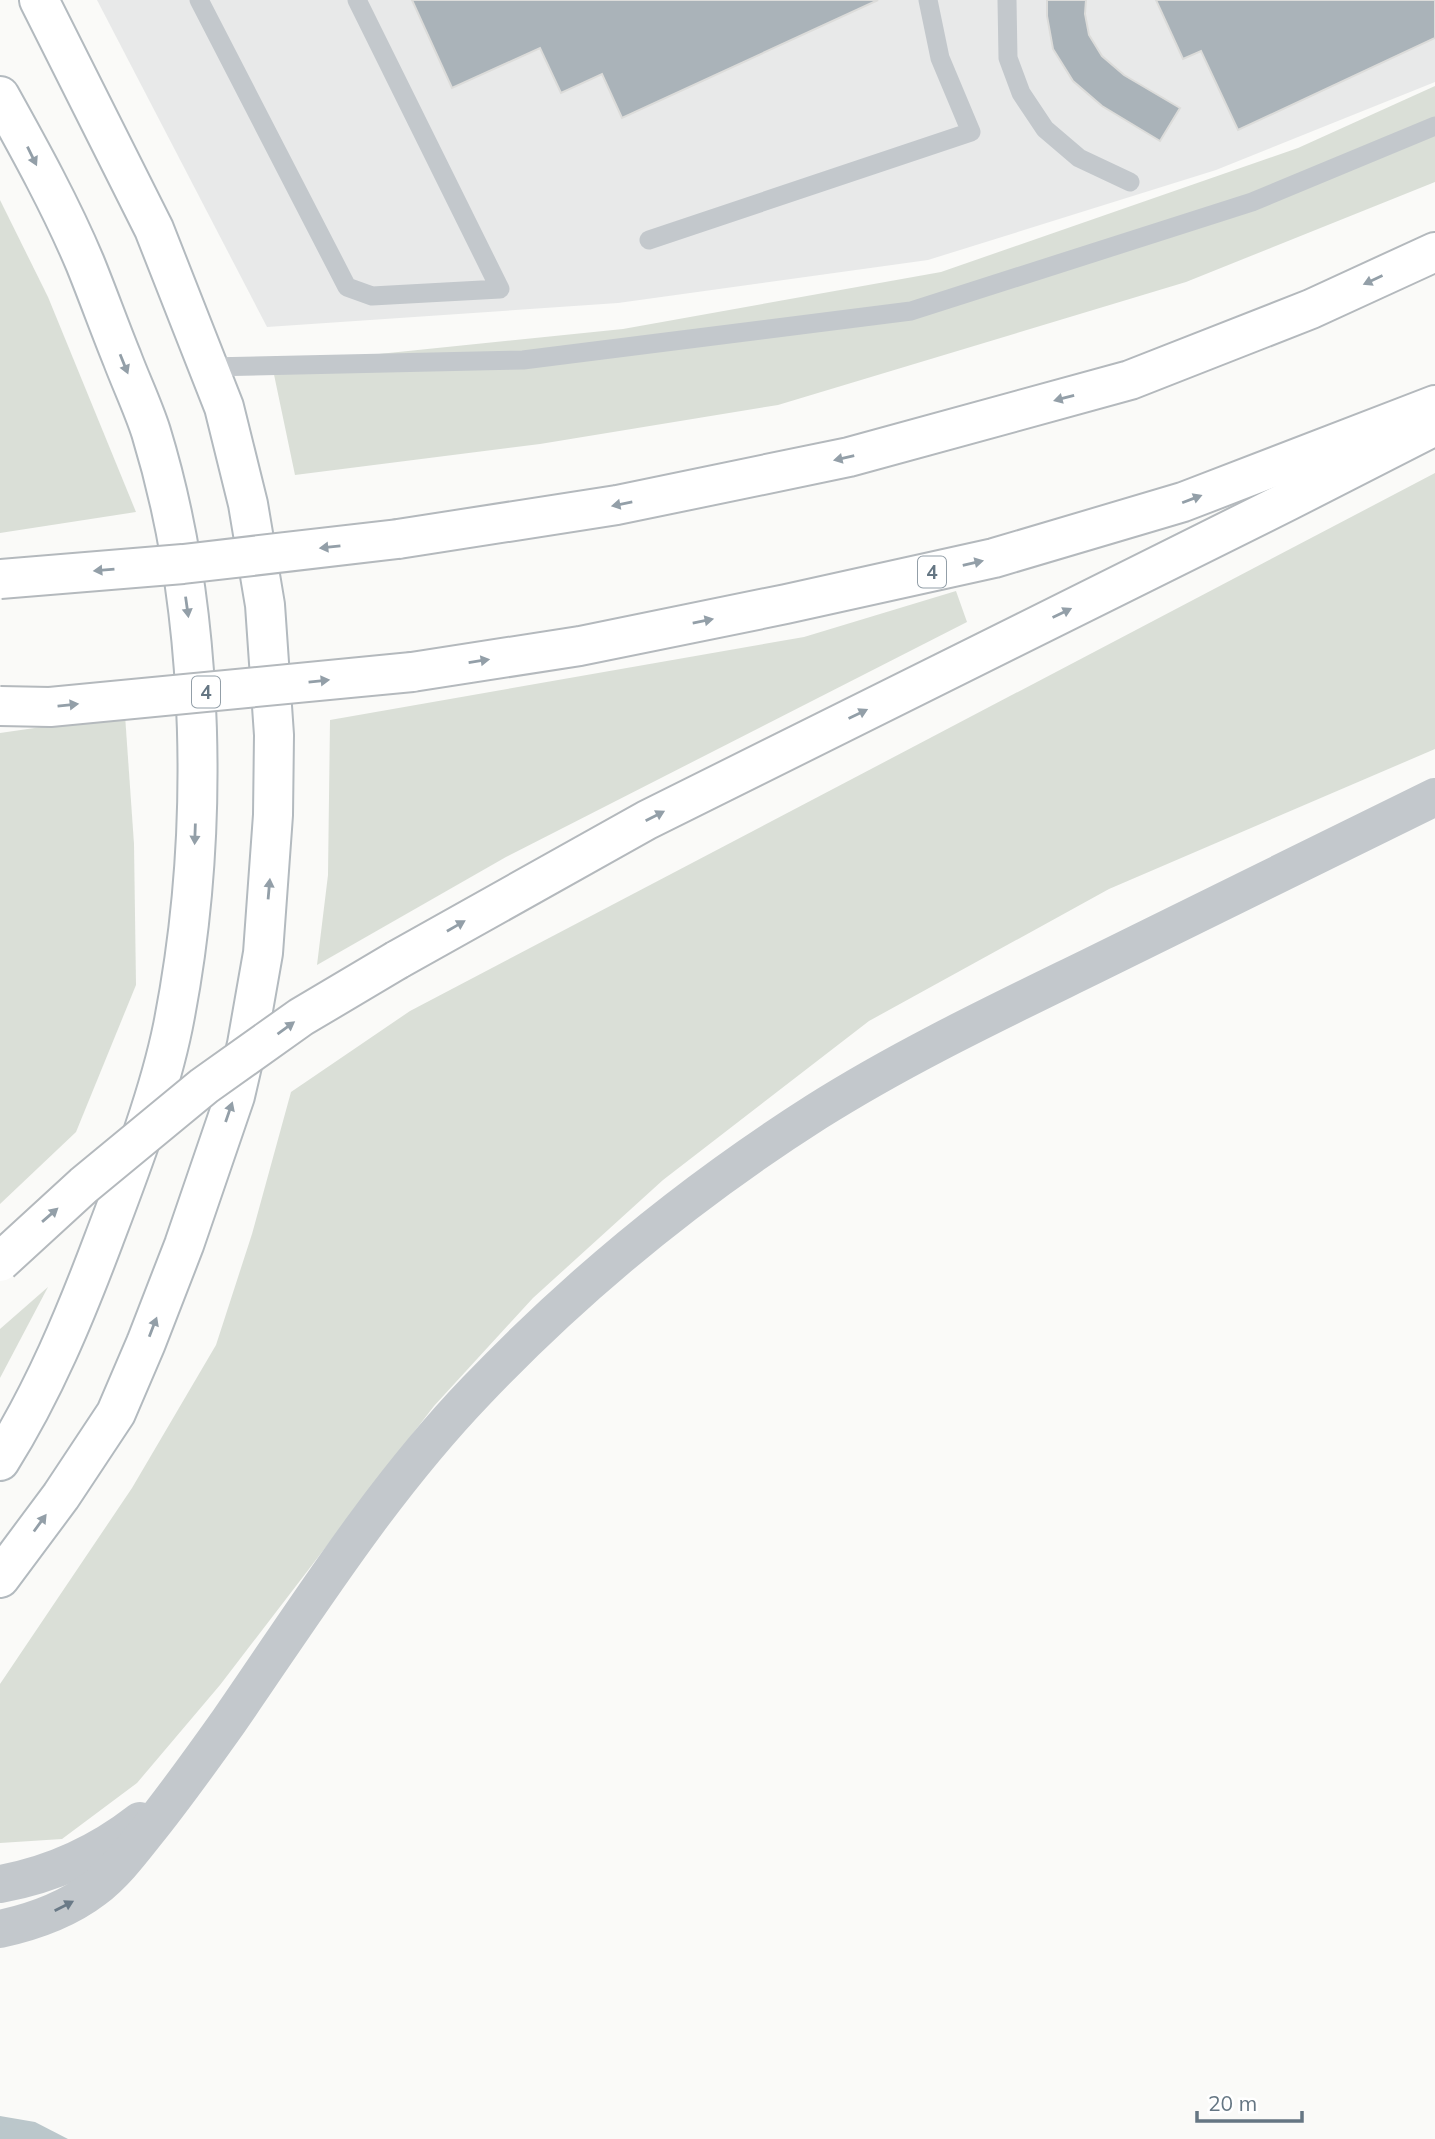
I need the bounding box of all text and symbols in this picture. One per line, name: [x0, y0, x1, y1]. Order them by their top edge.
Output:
one-way arrow: [26, 146, 38, 166]
one-way arrow: [1363, 274, 1383, 286]
one-way arrow: [118, 354, 129, 375]
one-way arrow: [1053, 393, 1075, 404]
one-way arrow: [833, 452, 855, 463]
one-way arrow: [1181, 493, 1202, 504]
one-way arrow: [611, 498, 633, 509]
one-way arrow: [319, 541, 341, 552]
road number: 4: [918, 556, 946, 587]
one-way arrow: [962, 557, 984, 568]
one-way arrow: [93, 565, 115, 576]
one-way arrow: [182, 596, 193, 618]
one-way arrow: [1052, 608, 1072, 619]
one-way arrow: [692, 615, 714, 626]
one-way arrow: [468, 655, 490, 666]
one-way arrow: [308, 675, 330, 686]
road number: 4: [192, 677, 220, 708]
one-way arrow: [57, 700, 79, 711]
one-way arrow: [848, 709, 868, 720]
one-way arrow: [645, 811, 665, 822]
one-way arrow: [189, 823, 200, 845]
one-way arrow: [264, 878, 275, 900]
one-way arrow: [446, 920, 465, 932]
one-way arrow: [277, 1021, 295, 1035]
one-way arrow: [224, 1102, 235, 1123]
one-way arrow: [41, 1208, 58, 1223]
one-way arrow: [147, 1316, 158, 1337]
one-way arrow: [33, 1514, 47, 1532]
one-way arrow: [54, 1900, 74, 1911]
scale bar: [1197, 2080, 1302, 2124]
text: 20 m: [1208, 2090, 1257, 2116]

